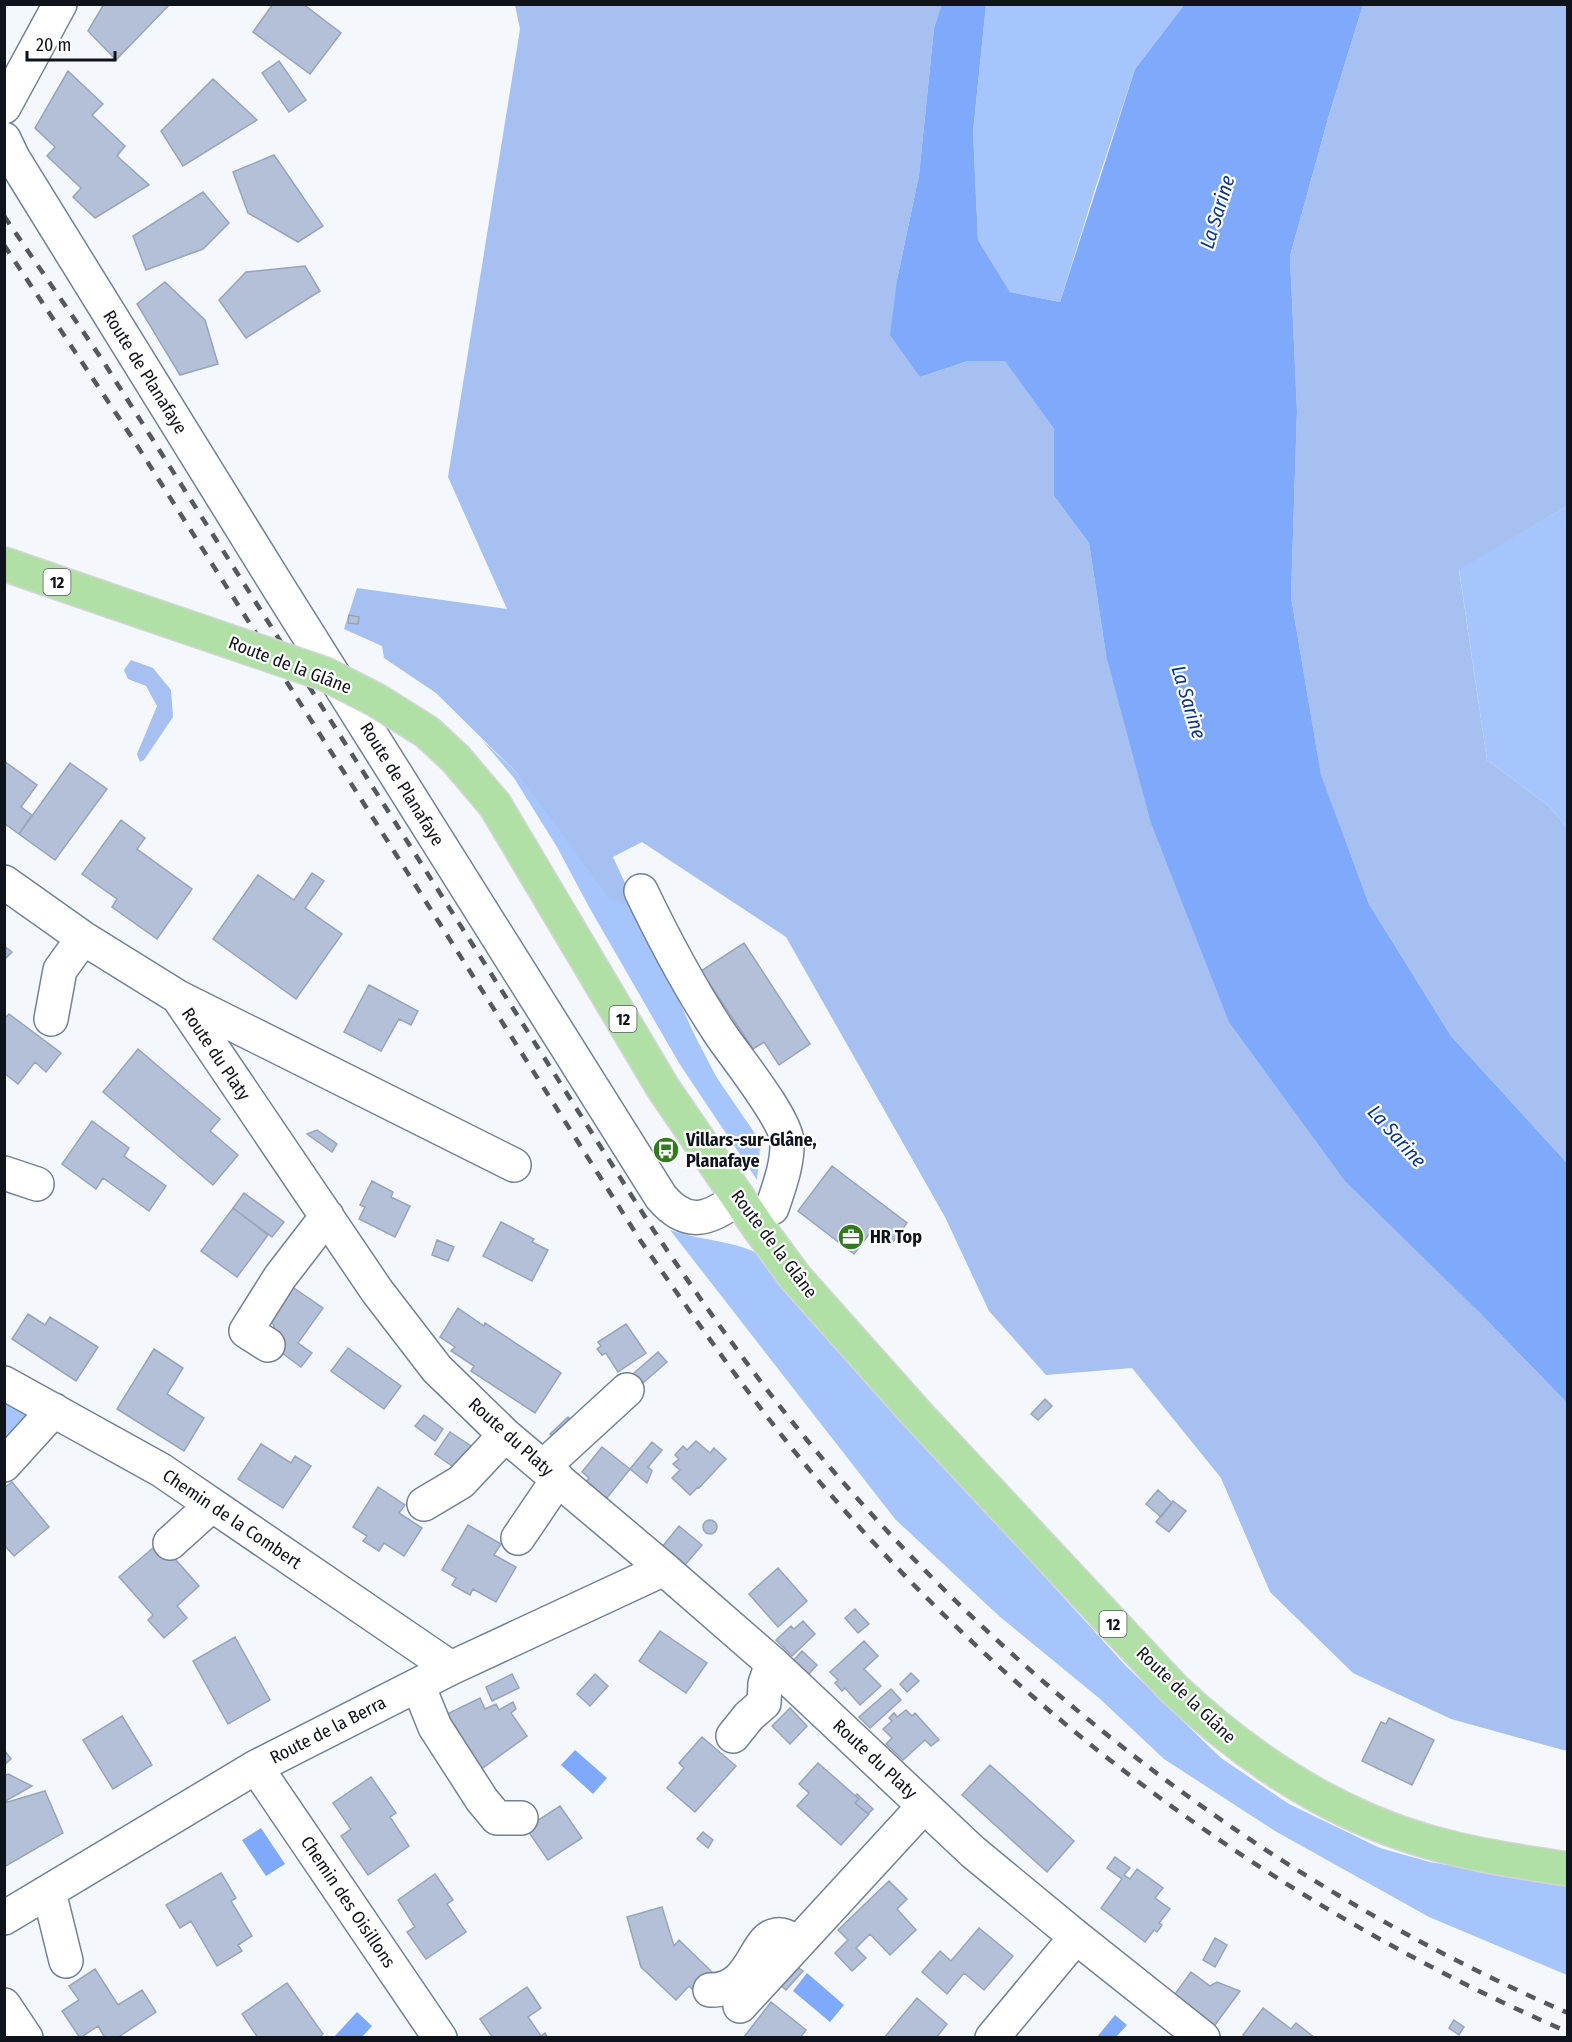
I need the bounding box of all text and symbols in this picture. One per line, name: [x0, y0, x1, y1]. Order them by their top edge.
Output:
scale bar: [27, 24, 116, 62]
text: 20 m: [36, 34, 71, 56]
water label: La Sarine: [1195, 172, 1240, 252]
street label: Route de Planafaye: [98, 306, 192, 438]
road number: 12: [44, 569, 70, 595]
street label: Route de la Glâne: [225, 631, 355, 699]
water label: La Sarine: [1167, 662, 1212, 742]
street label: Route de Planafaye: [355, 718, 449, 850]
street label: Route du Platy: [177, 1003, 255, 1105]
road number: 12: [610, 1006, 636, 1032]
water label: La Sarine: [1363, 1100, 1431, 1172]
place label: Villars-sur-Glâne, Planafaye: [685, 1129, 817, 1172]
bus stop icon: Villars-sur-Glâne, Planafaye: [651, 1135, 681, 1165]
street label: Route de la Glâne: [726, 1186, 822, 1303]
office icon: HR Top: [836, 1222, 866, 1252]
place label: HR Top: [870, 1226, 922, 1248]
street label: Route du Platy: [464, 1393, 558, 1481]
street label: Chemin de la Combert: [158, 1464, 306, 1574]
road number: 12: [1100, 1611, 1126, 1637]
street label: Route de la Glâne: [1132, 1642, 1240, 1748]
street label: Route de la Berra: [266, 1691, 390, 1769]
street label: Route du Platy: [828, 1714, 922, 1804]
street label: Chemin des Oisillons: [296, 1832, 400, 1972]

